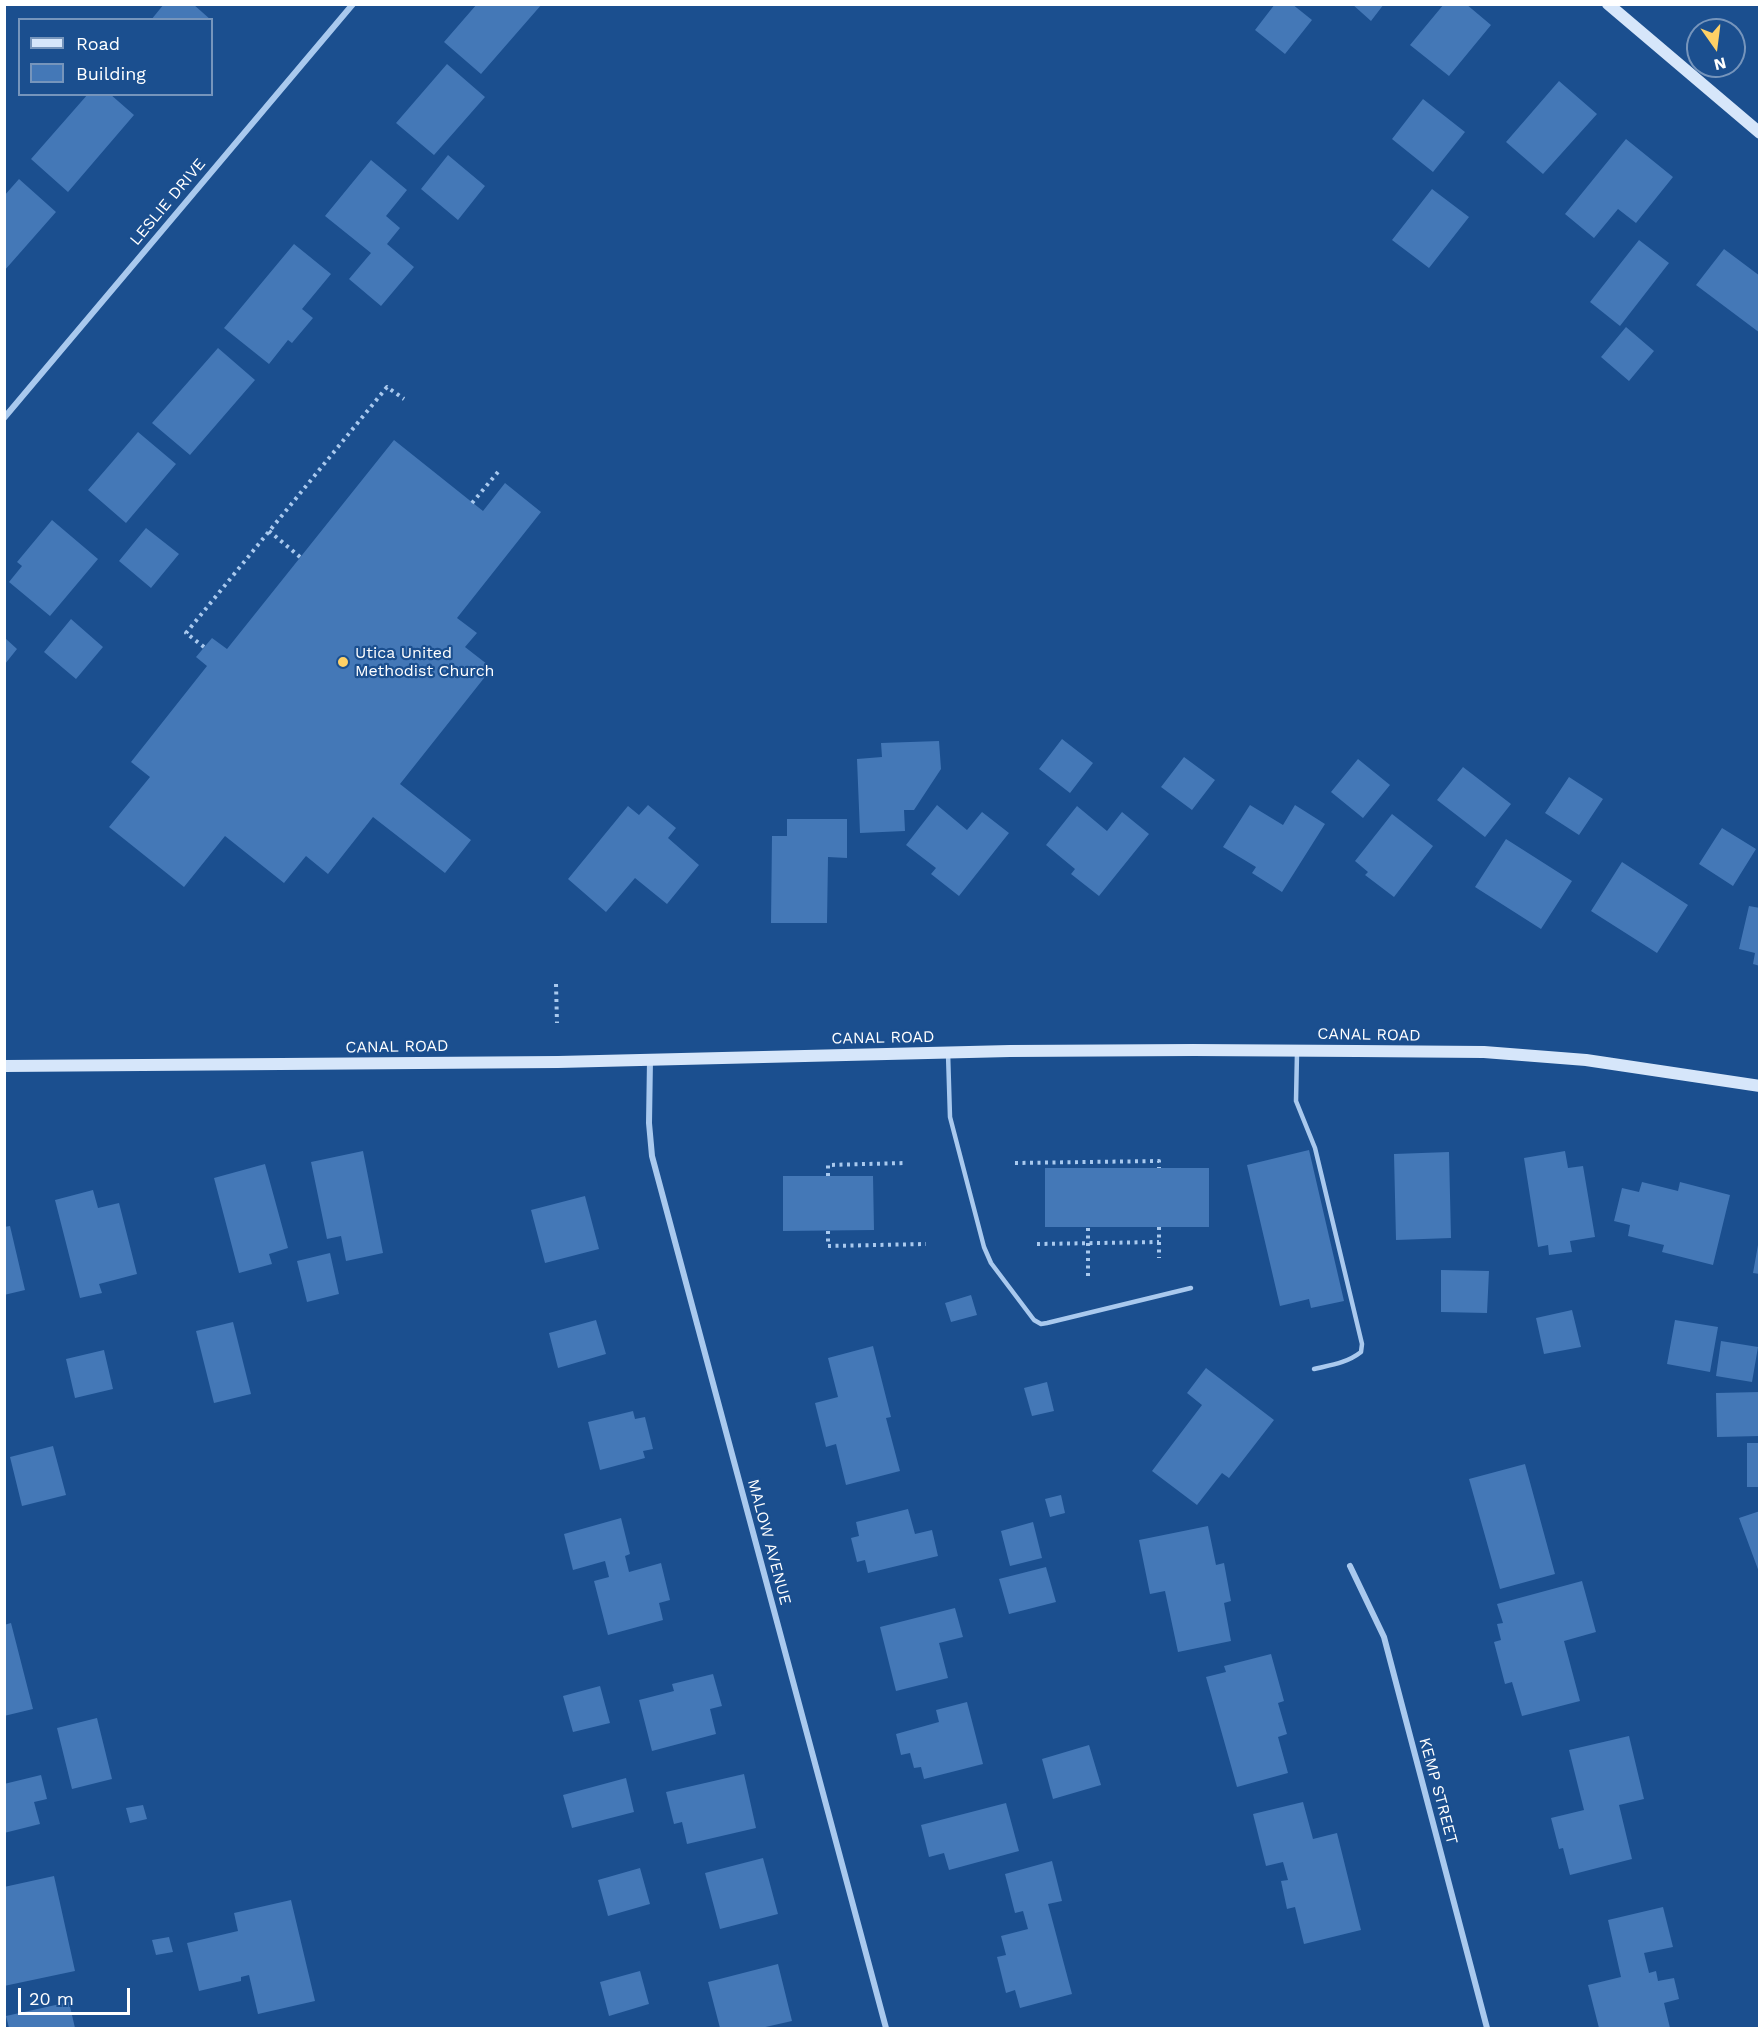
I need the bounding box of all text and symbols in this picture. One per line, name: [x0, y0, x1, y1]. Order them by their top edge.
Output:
legend: [18, 18, 213, 96]
north arrow: [1686, 18, 1746, 78]
text: Road: [76, 33, 120, 54]
text: N: [1712, 53, 1728, 75]
text: Building: [76, 63, 146, 84]
street label: LESLIE DRIVE: [126, 155, 210, 249]
place label: Utica United Methodist Church: [355, 643, 495, 681]
marker: Utica United Methodist Church: [336, 655, 350, 669]
street label: CANAL ROAD: [1317, 1025, 1421, 1045]
street label: CANAL ROAD: [831, 1028, 935, 1048]
street label: CANAL ROAD: [345, 1037, 449, 1057]
street label: MALOW AVENUE: [743, 1477, 795, 1607]
street label: KEMP STREET: [1415, 1736, 1461, 1846]
scale bar: [21, 1976, 134, 2014]
text: 20 m: [29, 1988, 74, 2009]

